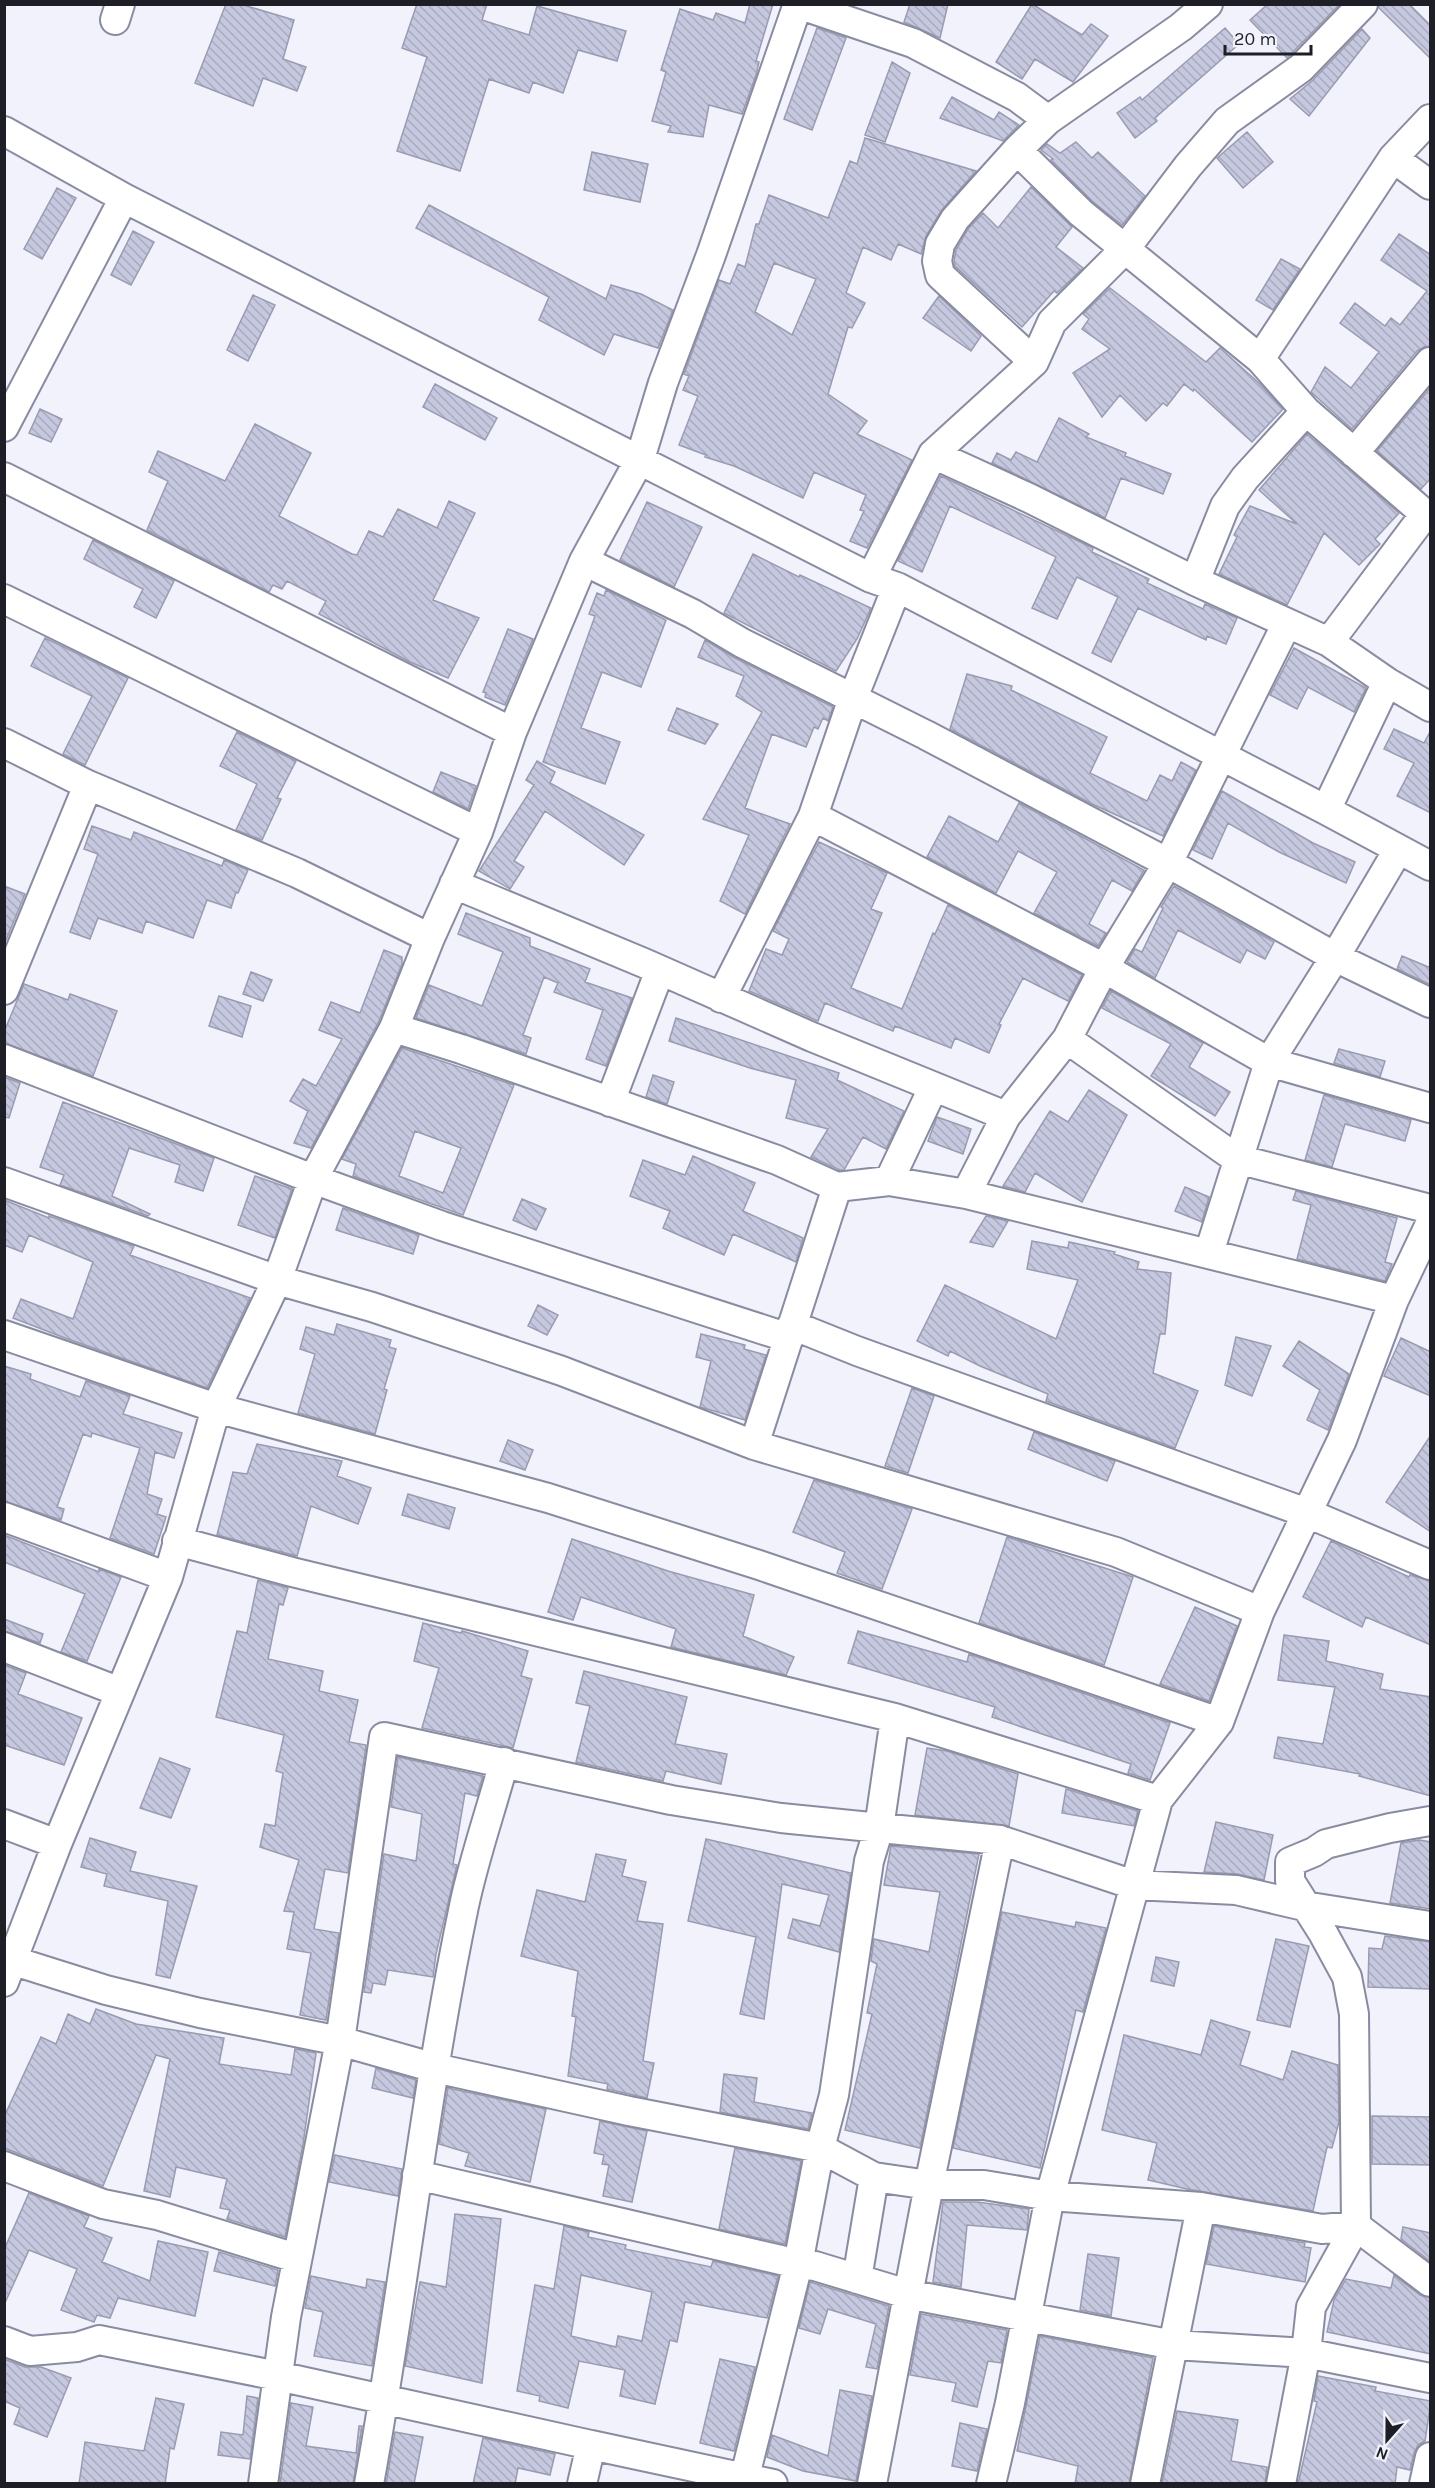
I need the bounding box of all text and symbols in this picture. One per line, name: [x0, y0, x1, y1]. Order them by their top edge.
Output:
scale bar: [1225, 18, 1310, 56]
text: 20 m: [1234, 28, 1276, 50]
north arrow: [1357, 2410, 1417, 2470]
text: N: [1373, 2443, 1391, 2464]

